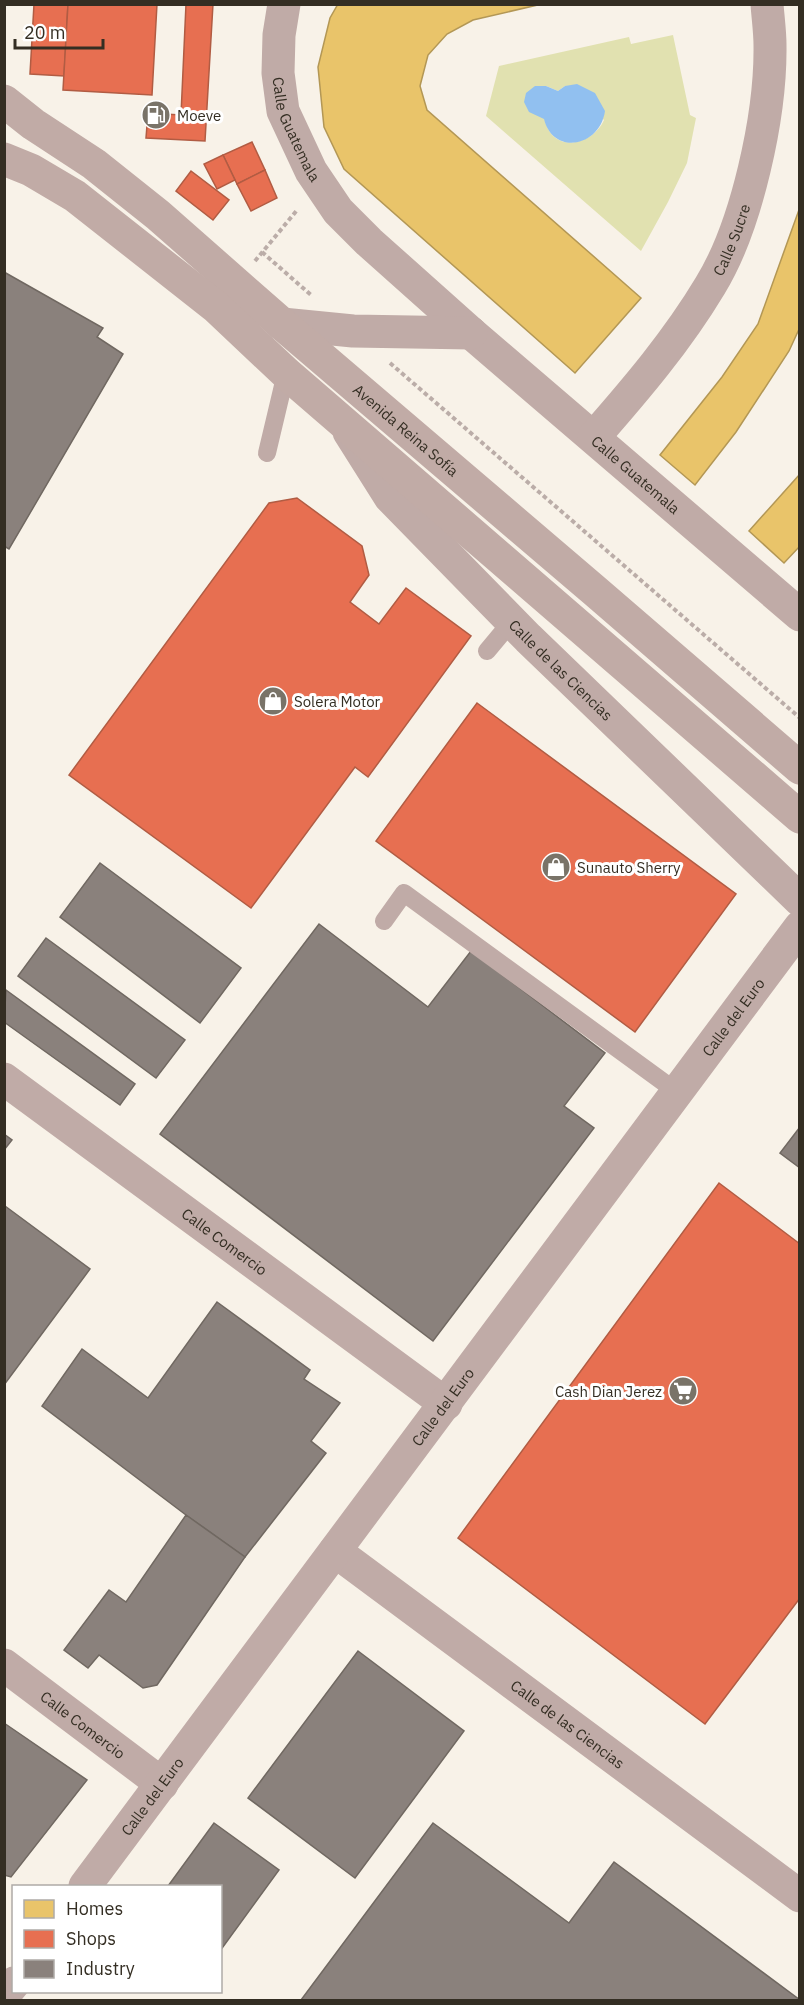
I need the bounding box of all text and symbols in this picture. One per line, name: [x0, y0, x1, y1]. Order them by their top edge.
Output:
scale bar: [15, 12, 104, 50]
text: 20 m: [24, 21, 66, 44]
street label: Calle Guatemala: [269, 76, 325, 185]
fuel station icon: Moeve: [140, 99, 172, 131]
place label: Moeve: [177, 106, 221, 125]
street label: Calle Sucre: [708, 201, 754, 279]
street label: Avenida Reina Sofía: [349, 380, 463, 480]
street label: Calle Guatemala: [588, 431, 684, 518]
street label: Calle de las Ciencias: [505, 615, 617, 724]
shop icon: Solera Motor: [257, 685, 289, 717]
place label: Solera Motor: [294, 692, 381, 711]
shop icon: Sunauto Sherry: [540, 851, 572, 883]
place label: Sunauto Sherry: [577, 858, 681, 877]
street label: Calle del Euro: [698, 974, 768, 1060]
street label: Calle Comercio: [178, 1204, 271, 1279]
street label: Calle del Euro: [407, 1364, 478, 1450]
supermarket icon: Cash Dian Jerez: [667, 1375, 699, 1407]
place label: Cash Dian Jerez: [555, 1382, 662, 1401]
street label: Calle de las Ciencias: [507, 1675, 629, 1772]
street label: Calle Comercio: [37, 1686, 129, 1763]
street label: Calle del Euro: [117, 1753, 187, 1839]
legend: [12, 1885, 222, 1993]
text: Homes: [66, 1897, 123, 1920]
text: Shops: [66, 1927, 116, 1950]
text: Industry: [66, 1957, 135, 1980]

